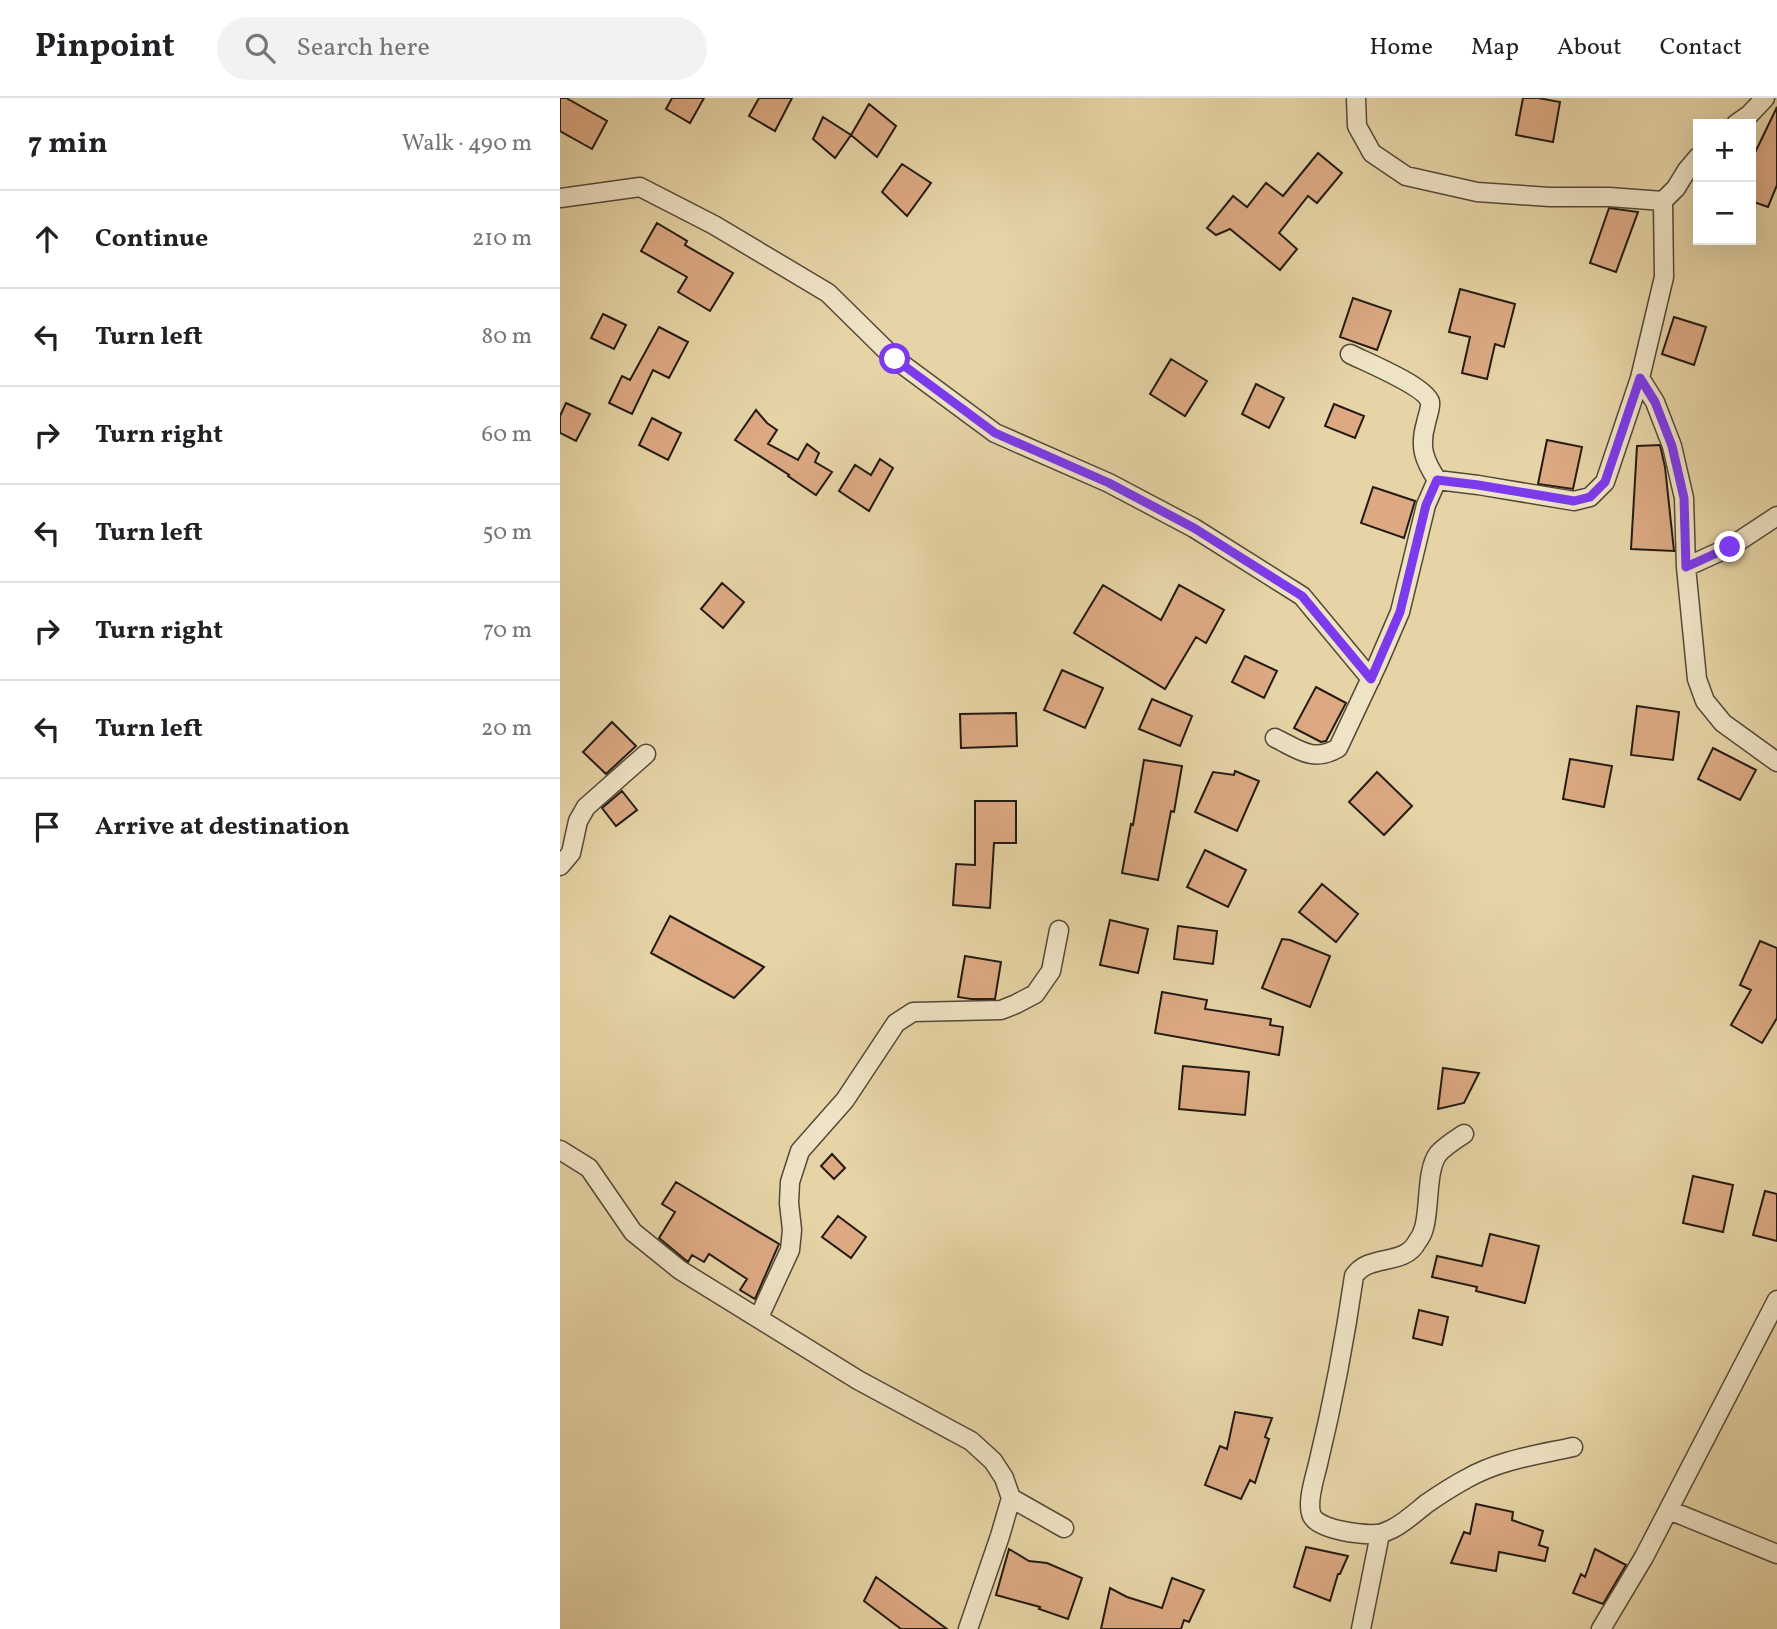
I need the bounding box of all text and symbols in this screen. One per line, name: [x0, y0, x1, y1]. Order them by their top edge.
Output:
search box: [217, 17, 707, 80]
text: Pinpoint: [35, 25, 175, 71]
icon: search: [241, 29, 279, 67]
text: Search here: [297, 30, 430, 66]
text: Home: [1369, 31, 1433, 65]
text: Map: [1471, 31, 1519, 65]
text: About: [1557, 31, 1622, 65]
text: Contact: [1660, 31, 1742, 65]
map controls: [1693, 119, 1756, 245]
button: +: [1693, 119, 1756, 182]
text: 7 min: [28, 123, 108, 165]
text: Walk · 490 m: [402, 128, 532, 160]
button: −: [1693, 182, 1756, 245]
icon: ahead: [28, 220, 66, 258]
text: Continue: [95, 221, 208, 257]
text: 210 m: [472, 223, 532, 255]
icon: left: [28, 318, 66, 356]
text: Turn left: [95, 319, 203, 355]
text: 80 m: [482, 321, 532, 353]
route start: [879, 343, 910, 374]
icon: right: [28, 416, 66, 454]
text: Turn right: [95, 417, 223, 453]
text: 60 m: [482, 419, 532, 451]
icon: left: [28, 514, 66, 552]
text: Turn left: [95, 515, 203, 551]
text: 50 m: [483, 517, 532, 549]
route end: [1714, 531, 1745, 562]
icon: right: [28, 612, 66, 650]
text: Turn right: [95, 613, 223, 649]
text: 70 m: [483, 615, 532, 647]
icon: left: [28, 710, 66, 748]
text: Turn left: [95, 711, 203, 747]
text: 20 m: [481, 713, 532, 745]
icon: arrive: [28, 808, 66, 846]
text: Arrive at destination: [95, 809, 350, 845]

